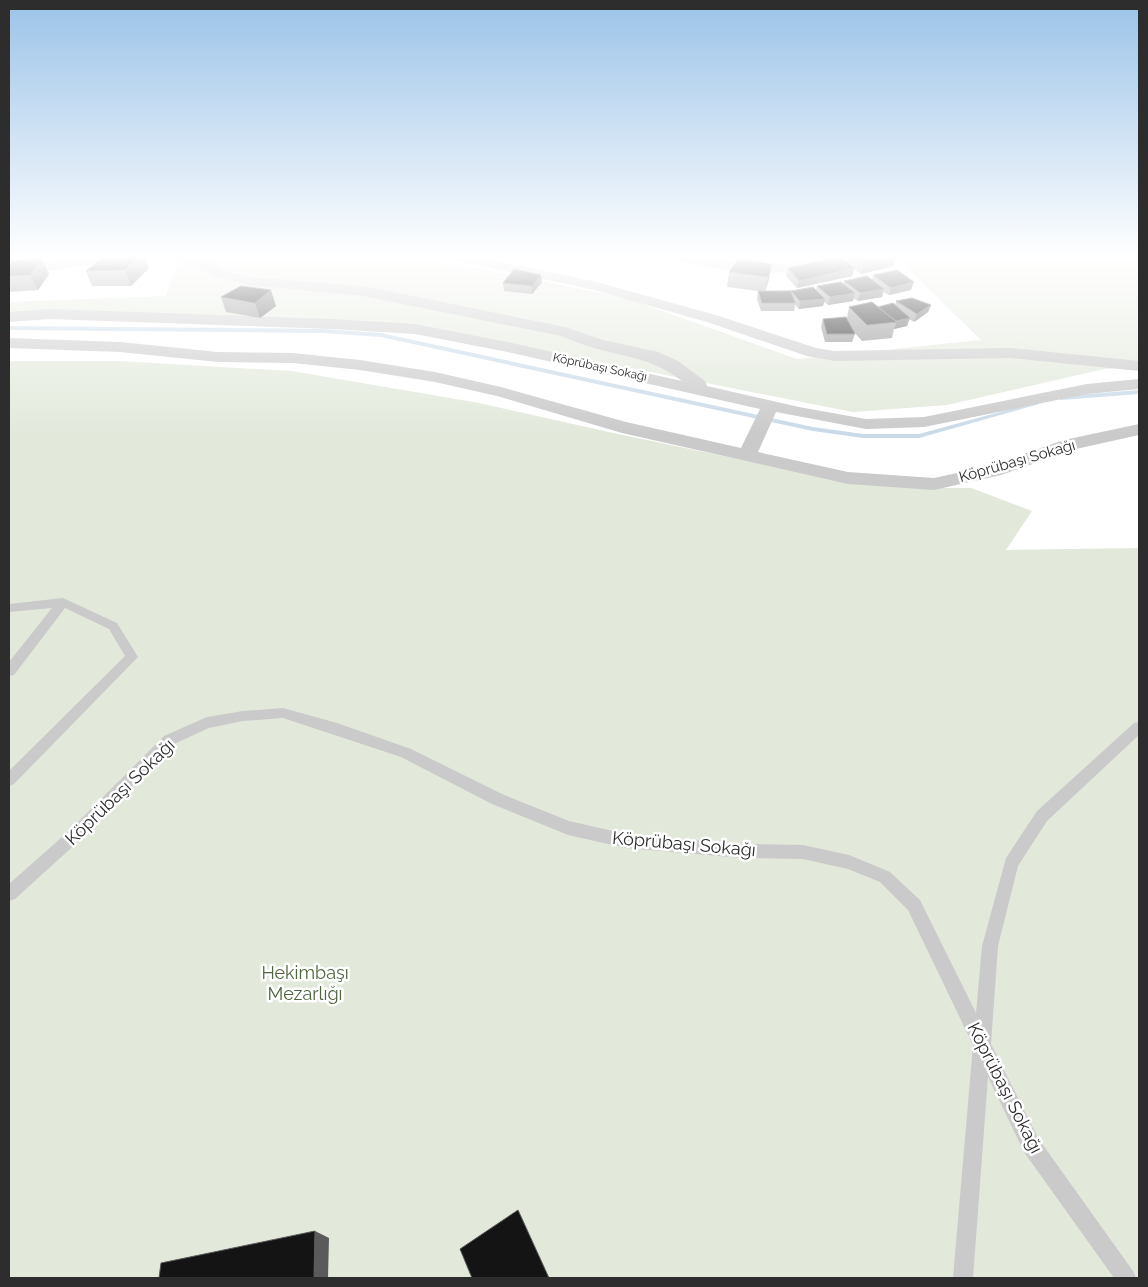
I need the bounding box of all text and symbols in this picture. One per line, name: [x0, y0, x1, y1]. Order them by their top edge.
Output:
street label: Köprübaşı Sokağı: [552, 350, 648, 384]
street label: Köprübaşı Sokağı: [957, 436, 1077, 486]
street label: Köprübaşı Sokağı: [61, 734, 179, 849]
street label: Köprübaşı Sokağı: [611, 827, 757, 860]
park label: Hekimbaşı Mezarlığı: [261, 962, 349, 1004]
street label: Köprübaşı Sokağı: [963, 1019, 1047, 1157]

